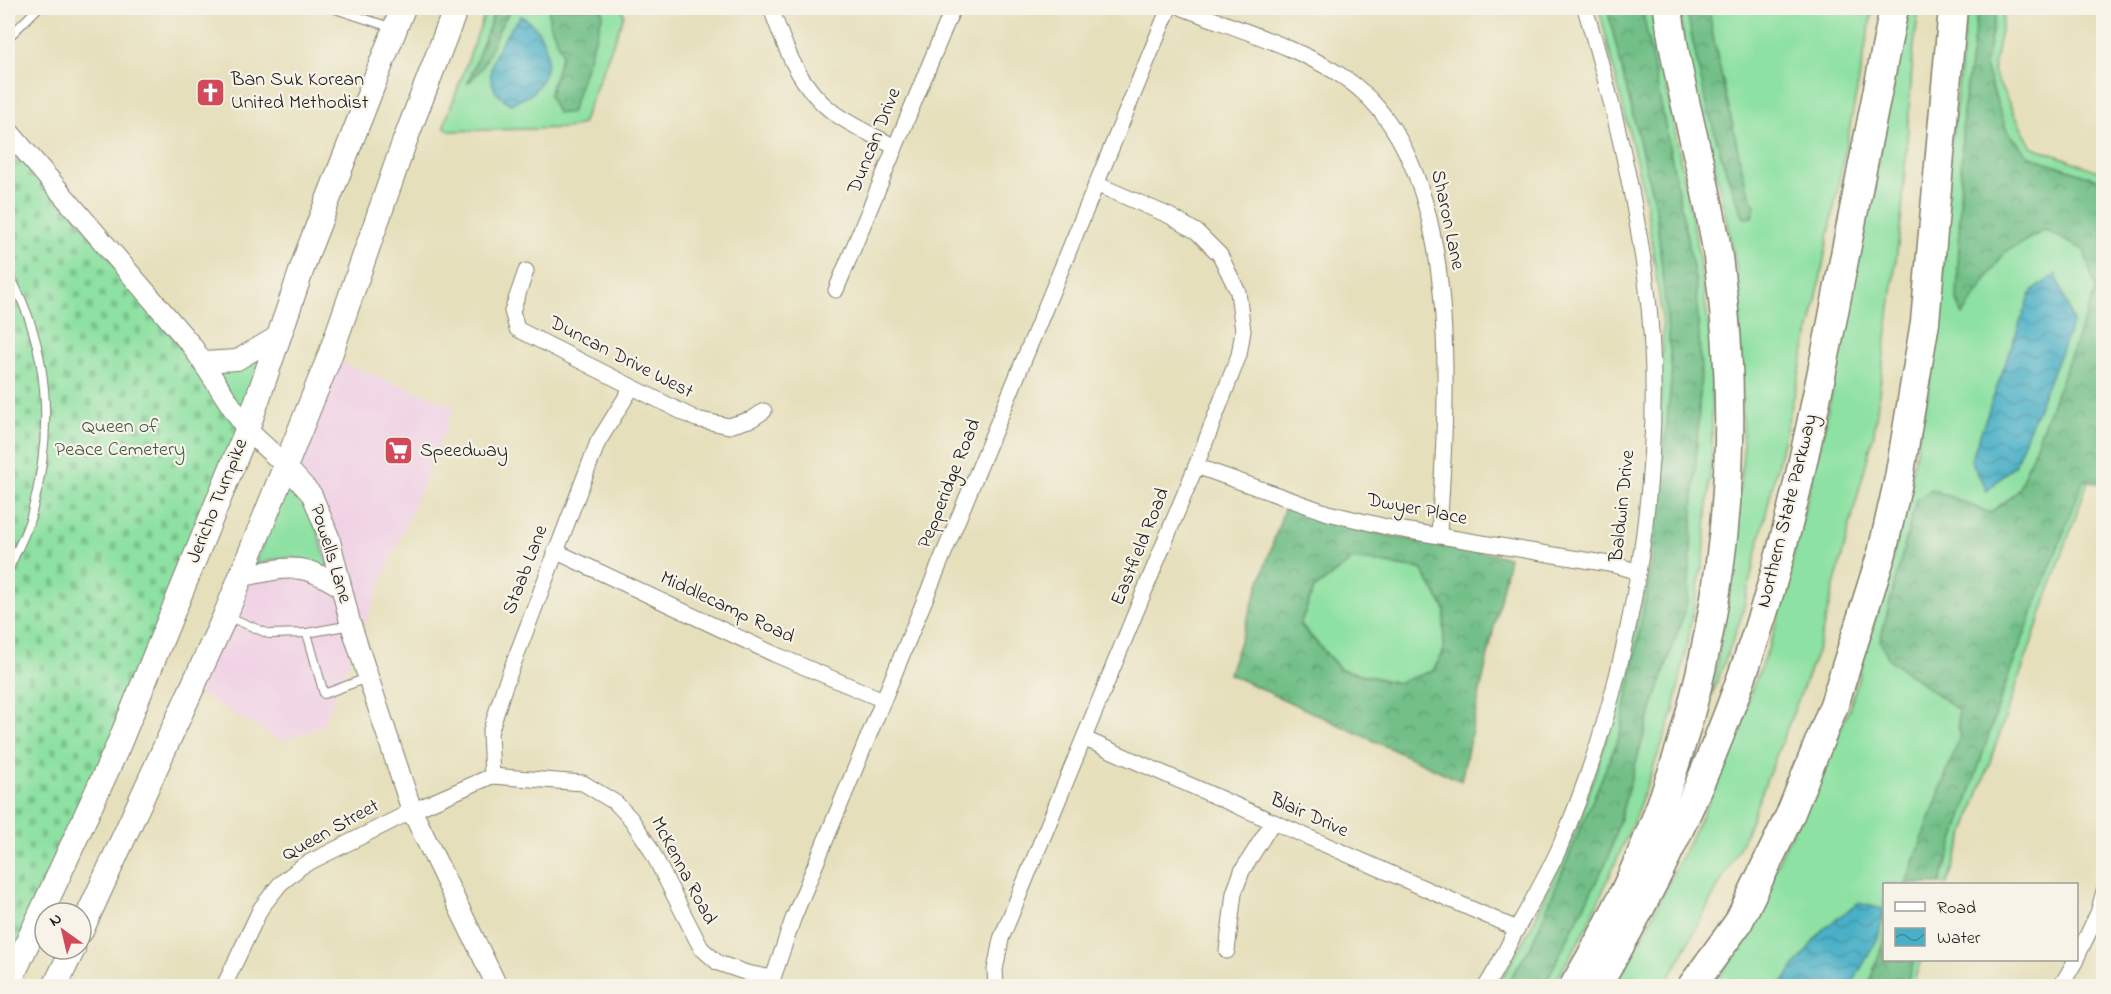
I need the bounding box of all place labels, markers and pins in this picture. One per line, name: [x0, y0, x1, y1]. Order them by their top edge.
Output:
place label: Ban Suk Korean United Methodist: [230, 66, 369, 118]
church icon: Ban Suk Korean United Methodist: [194, 76, 226, 108]
supermarket icon: Speedway: [383, 435, 415, 467]
place label: Speedway: [420, 437, 508, 466]

